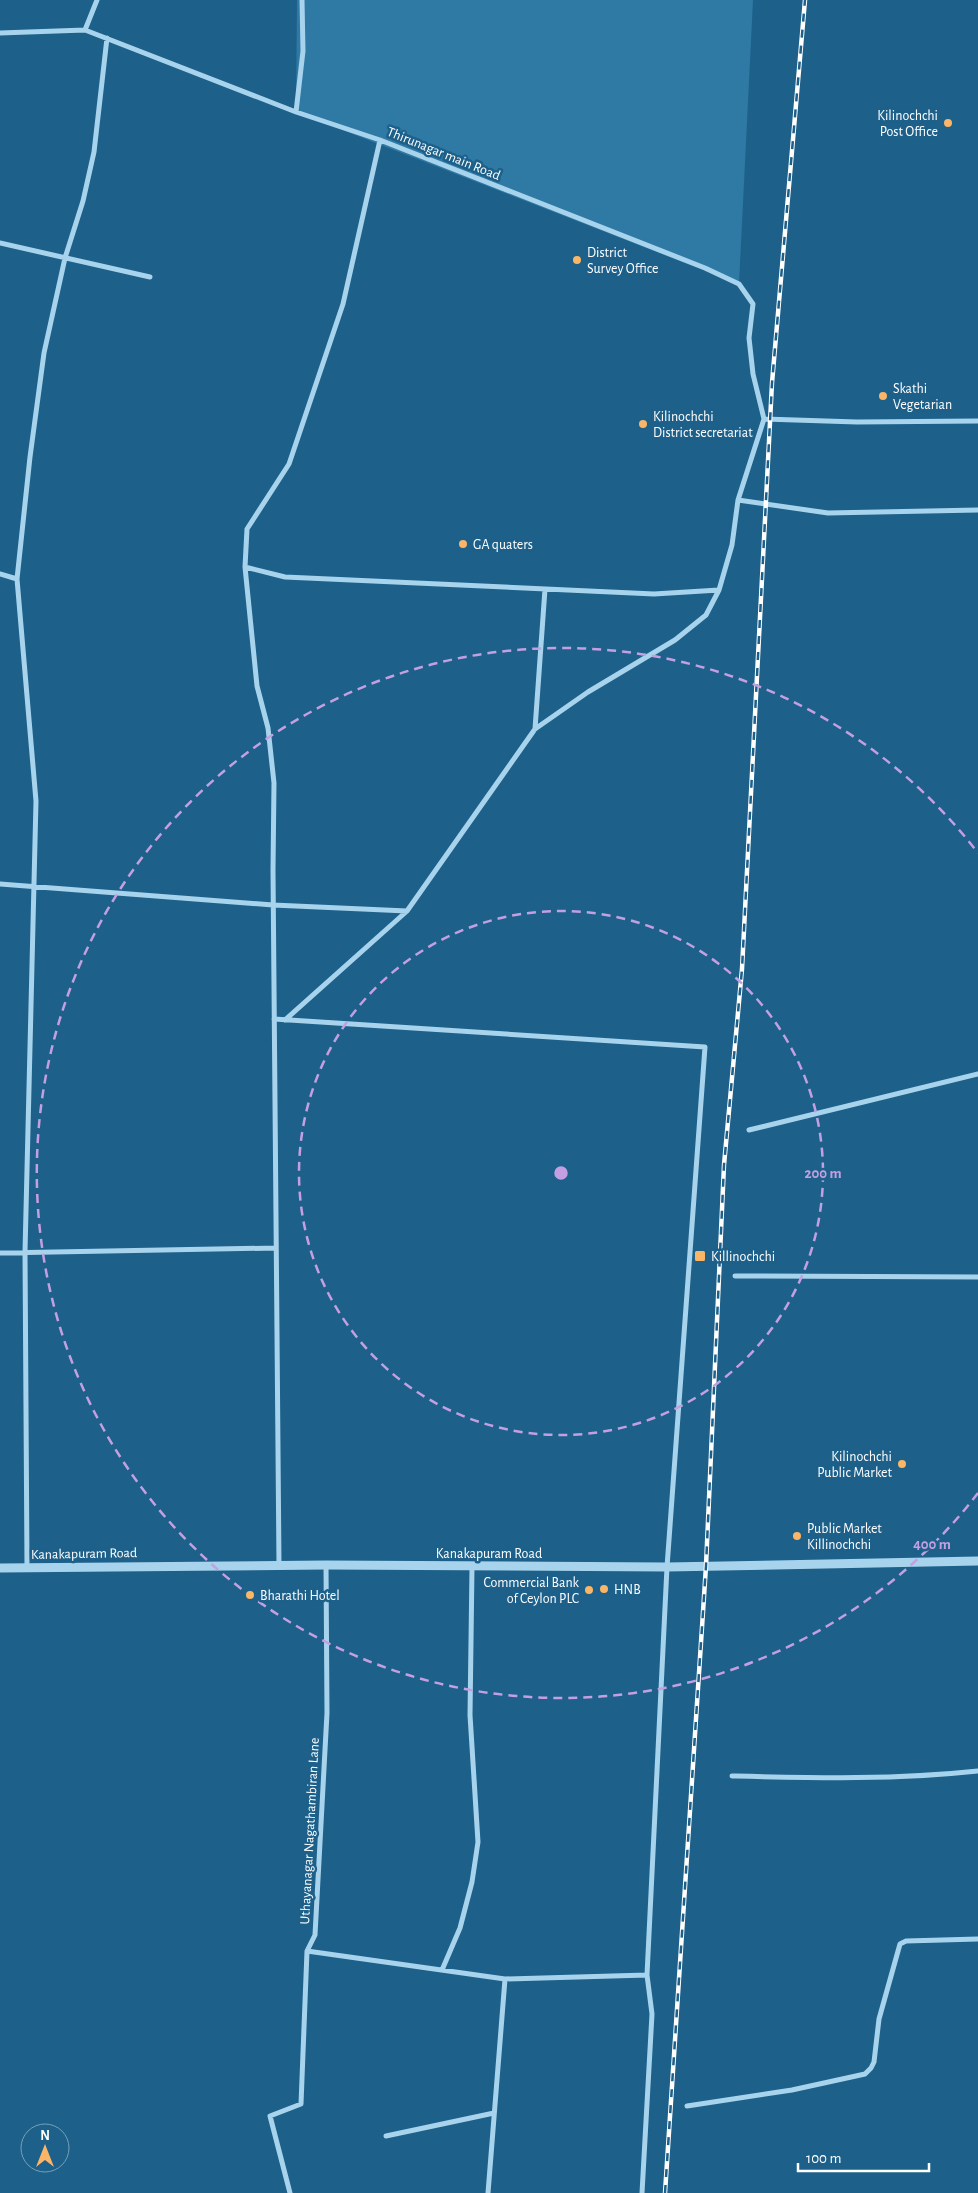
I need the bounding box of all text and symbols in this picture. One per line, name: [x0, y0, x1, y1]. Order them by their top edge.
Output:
place label: Kilinochchi Post Office: [877, 109, 938, 139]
marker: Kilinochchi Post Office: [942, 117, 954, 129]
street label: Thirunagar main Road: [385, 125, 502, 183]
place label: District Survey Office: [587, 246, 659, 276]
marker: District Survey Office: [571, 254, 583, 266]
place label: Skathi Vegetarian: [893, 382, 952, 412]
marker: Skathi Vegetarian: [877, 390, 889, 402]
place label: Kilinochchi District secretariat: [653, 410, 753, 440]
marker: Kilinochchi District secretariat: [637, 418, 649, 430]
marker: GA quaters: [457, 538, 469, 550]
place label: GA quaters: [473, 538, 533, 552]
centre of rings: [552, 1164, 570, 1182]
text: 200 m: [804, 1166, 842, 1181]
marker: Killinochchi: [693, 1249, 707, 1263]
place label: Killinochchi: [711, 1250, 775, 1264]
place label: Kilinochchi Public Market: [817, 1450, 893, 1480]
marker: Kilinochchi Public Market: [896, 1458, 908, 1470]
place label: Public Market Killinochchi: [807, 1522, 882, 1552]
marker: Public Market Killinochchi: [791, 1530, 803, 1542]
text: 400 m: [913, 1537, 951, 1552]
street label: Kanakapuram Road: [31, 1546, 137, 1562]
street label: Kanakapuram Road: [436, 1547, 542, 1561]
place label: Commercial Bank of Ceylon PLC: [484, 1576, 580, 1606]
marker: HNB: [598, 1583, 610, 1595]
place label: HNB: [614, 1583, 641, 1597]
marker: Commercial Bank of Ceylon PLC: [583, 1584, 595, 1596]
marker: Bharathi Hotel: [244, 1589, 256, 1601]
place label: Bharathi Hotel: [260, 1589, 340, 1603]
street label: Uthayanagar Nagathambiran Lane: [298, 1737, 322, 1925]
north arrow: [20, 2123, 70, 2173]
text: N: [40, 2129, 50, 2143]
scale bar: [798, 2140, 929, 2172]
text: 100 m: [806, 2151, 841, 2166]

